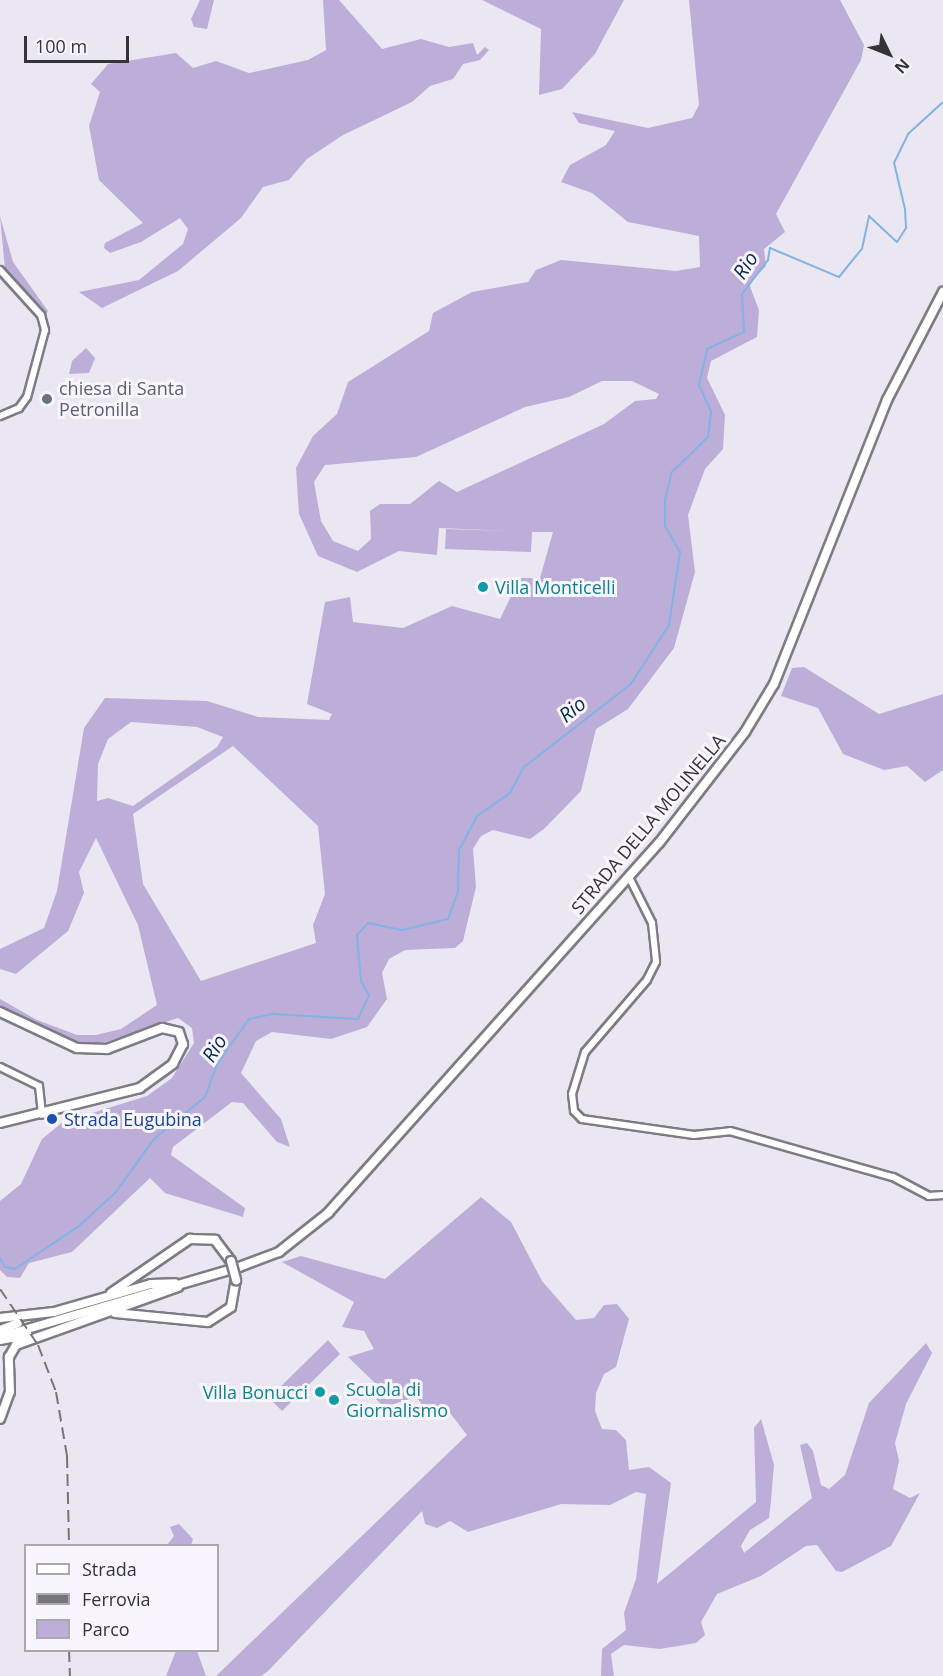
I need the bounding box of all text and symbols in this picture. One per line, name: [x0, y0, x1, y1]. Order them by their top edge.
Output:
scale bar: [27, 24, 132, 62]
north arrow: [859, 24, 919, 84]
text: 100 m: [35, 34, 87, 58]
text: N: [890, 54, 915, 79]
water label: Rio: [727, 247, 763, 283]
place label: chiesa di Santa Petronilla: [59, 378, 184, 420]
marker: chiesa di Santa Petronilla: [40, 392, 54, 406]
place label: Villa Monticelli: [495, 576, 615, 598]
marker: Villa Monticelli: [476, 580, 490, 594]
water label: Rio: [554, 691, 590, 727]
street label: STRADA DELLA MOLINELLA: [567, 730, 729, 918]
water label: Rio: [196, 1030, 232, 1066]
place label: Strada Eugubina: [64, 1108, 202, 1130]
marker: Strada Eugubina: [45, 1112, 59, 1126]
place label: Scuola di Giornalismo: [346, 1379, 448, 1422]
place label: Villa Bonucci: [203, 1381, 308, 1403]
marker: Villa Bonucci: [313, 1385, 327, 1399]
marker: Scuola di Giornalismo: [327, 1393, 341, 1407]
legend: [24, 1544, 219, 1652]
text: Strada: [82, 1557, 137, 1581]
text: Ferrovia: [82, 1587, 150, 1611]
text: Parco: [82, 1617, 130, 1641]

